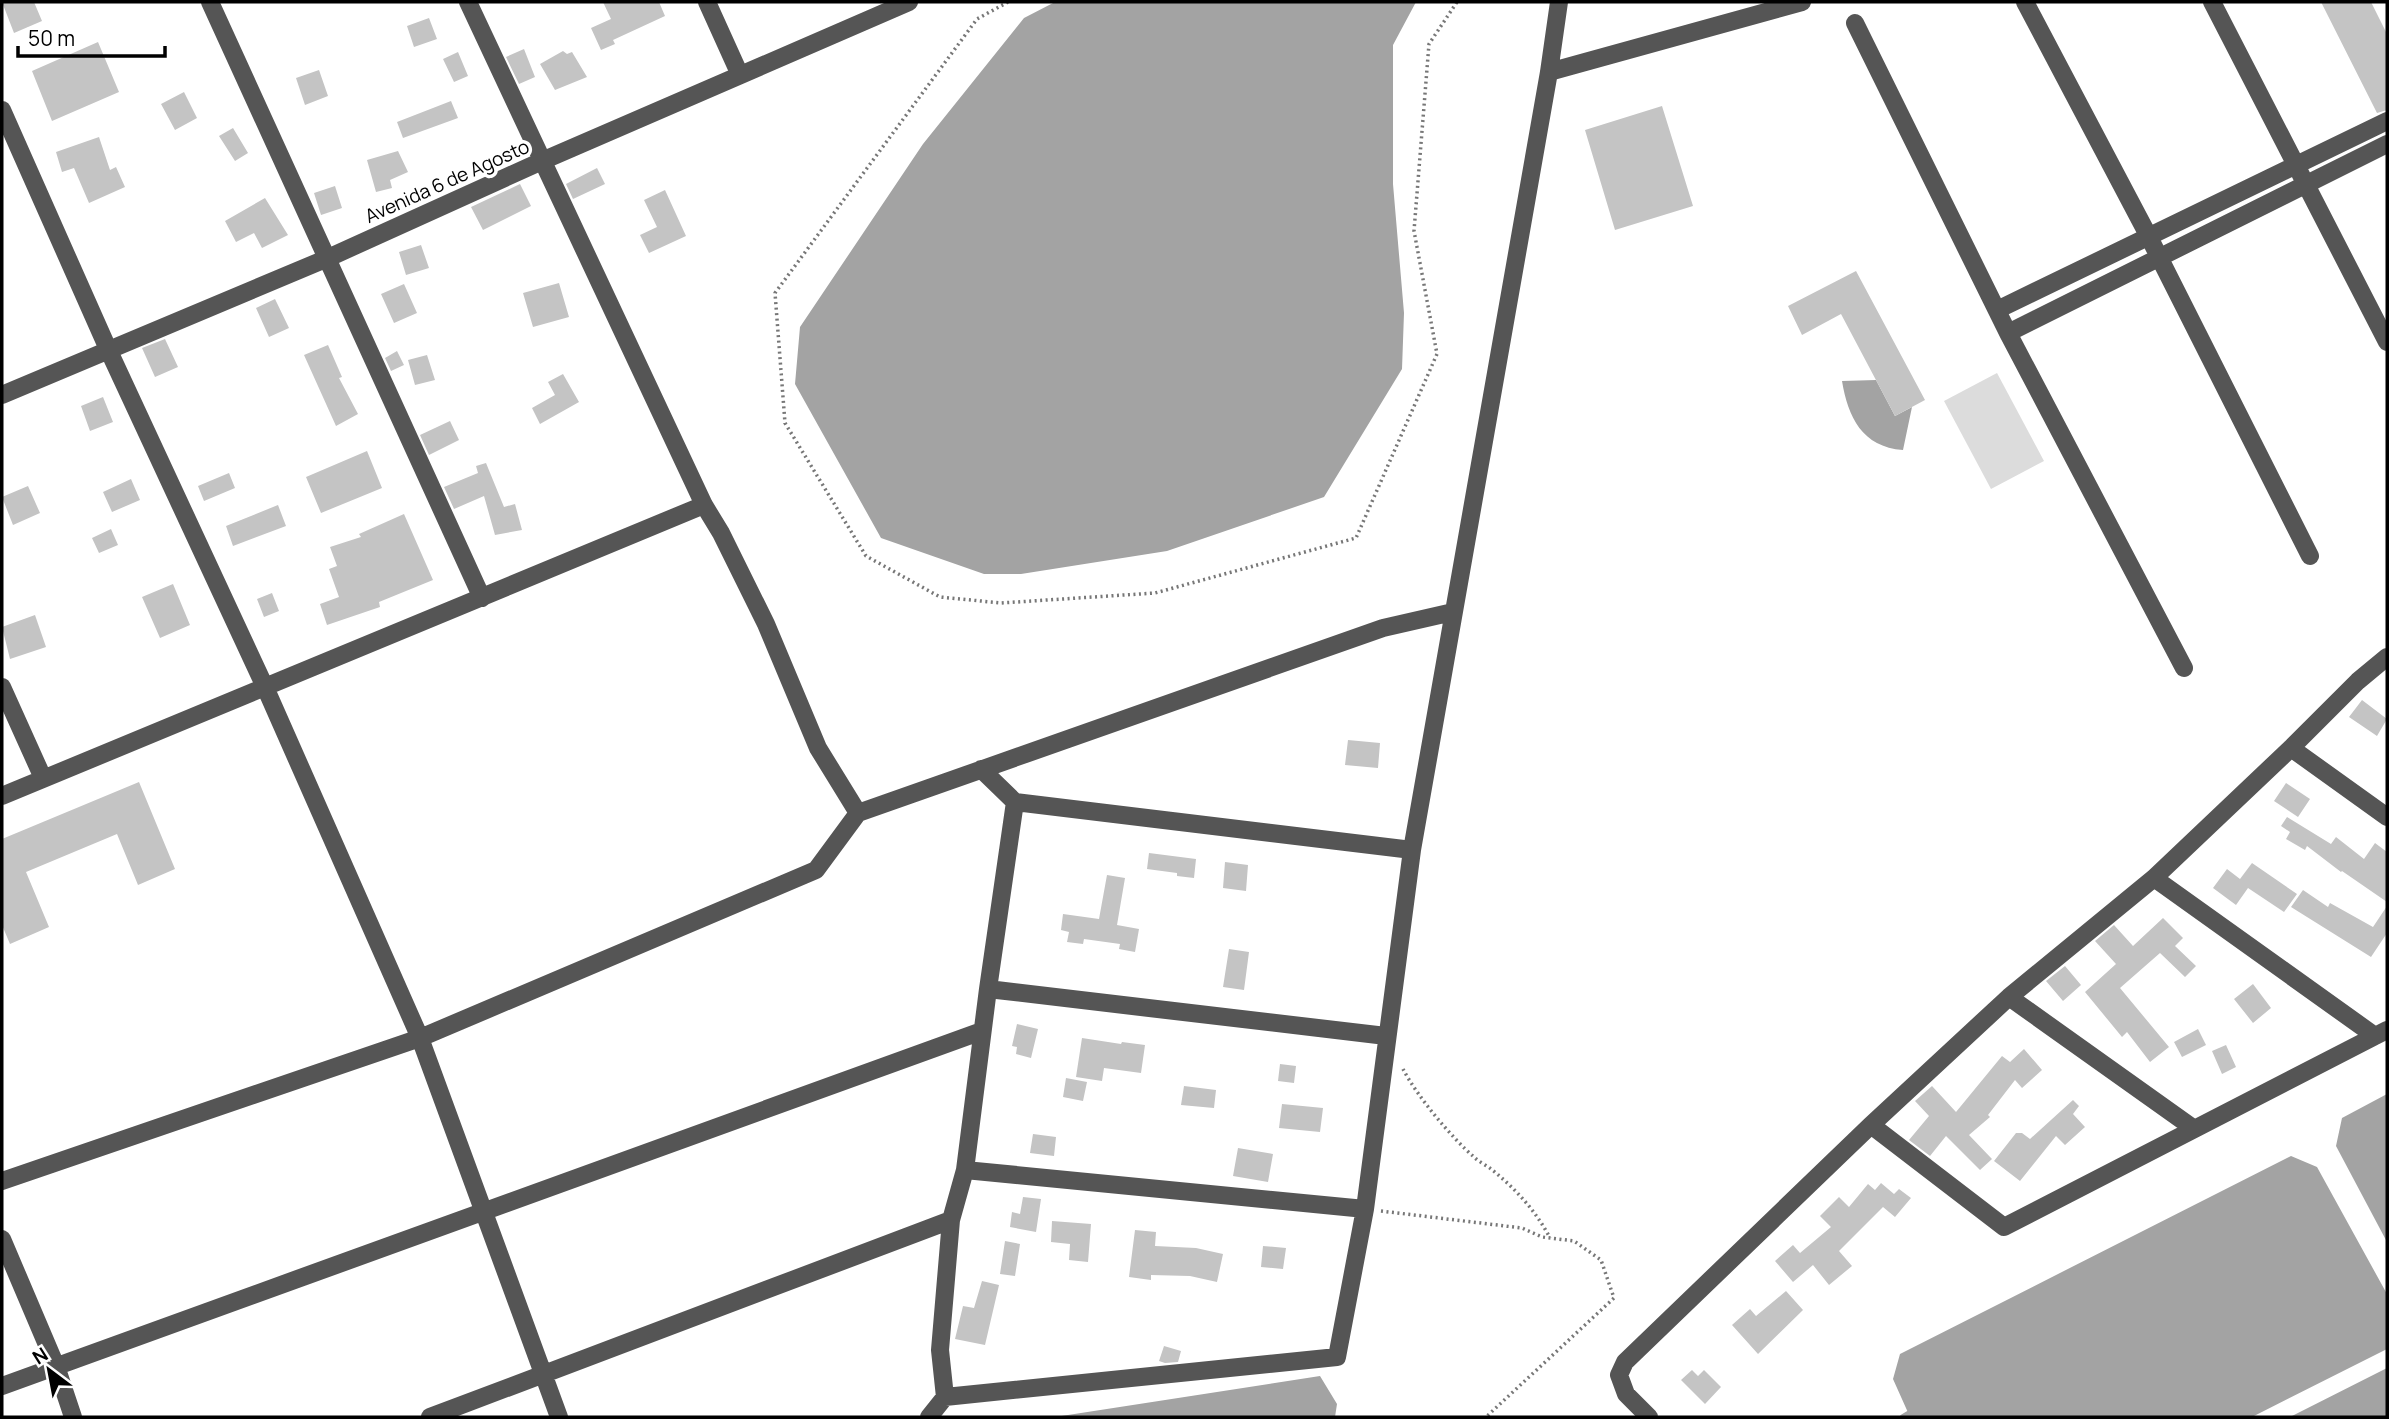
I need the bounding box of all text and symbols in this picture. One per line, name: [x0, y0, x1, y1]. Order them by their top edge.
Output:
scale bar: [18, 14, 164, 58]
text: 50 m: [28, 24, 75, 52]
street label: Avenida 6 de Agosto: [361, 133, 533, 229]
north arrow: [14, 1335, 84, 1405]
text: N: [27, 1341, 53, 1370]

